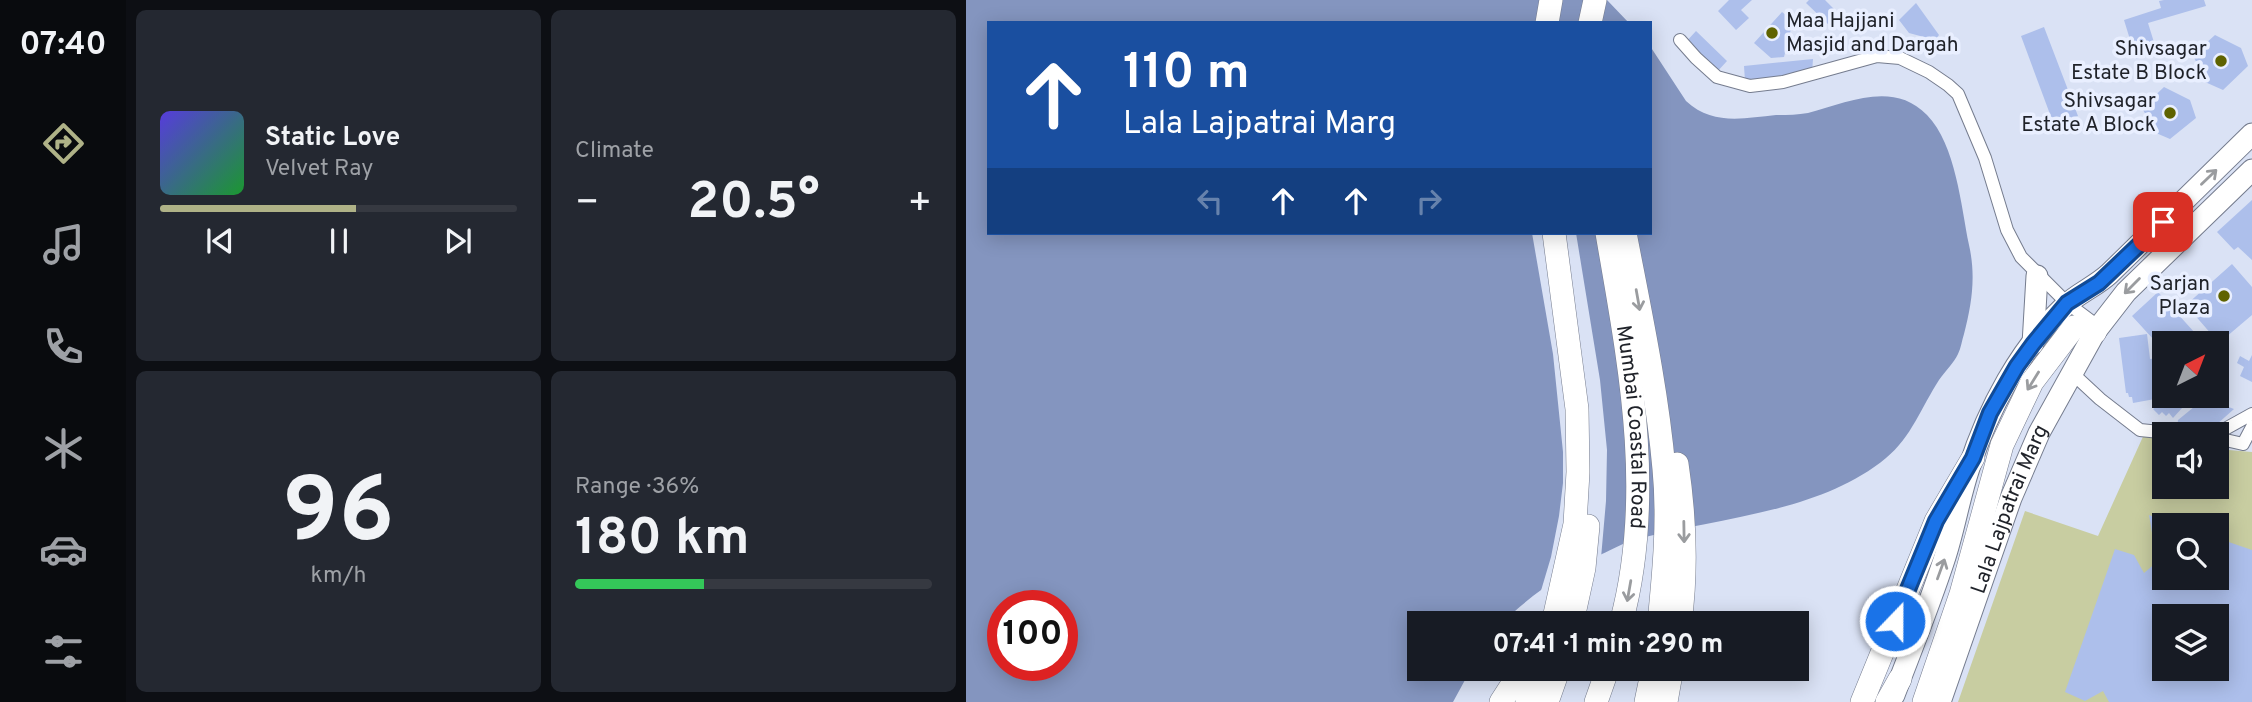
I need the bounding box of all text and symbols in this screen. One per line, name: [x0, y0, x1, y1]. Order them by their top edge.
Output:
place label: Maa Hajjani Masjid and Dargah: [1786, 8, 1959, 59]
marker: Maa Hajjani Masjid and Dargah: [1764, 25, 1780, 41]
text: 07:40: [19, 26, 107, 66]
place label: Shivsagar Estate B Block: [2071, 36, 2207, 87]
text: 110 m: [1123, 44, 1250, 106]
icon: ahead: [1008, 49, 1099, 140]
marker: Shivsagar Estate B Block: [2213, 53, 2229, 69]
place label: Shivsagar Estate A Block: [2021, 88, 2156, 139]
text: Lala Lajpatrai Marg: [1123, 105, 1396, 145]
marker: Shivsagar Estate A Block: [2162, 105, 2178, 121]
icon: directions: [39, 119, 88, 168]
text: Static Love: [265, 122, 400, 155]
text: Climate: [575, 137, 654, 166]
text: Velvet Ray: [265, 155, 373, 184]
one-way arrow: [2200, 168, 2217, 185]
text: 20.5°: [687, 171, 820, 237]
text: −: [575, 180, 600, 229]
text: +: [907, 180, 932, 229]
icon: left: [1191, 182, 1229, 220]
icon: ahead: [1264, 182, 1302, 220]
icon: ahead: [1337, 182, 1375, 220]
icon: right: [1410, 182, 1448, 220]
pin: [2133, 192, 2193, 252]
icon: arrive: [2144, 203, 2182, 241]
icon: music: [39, 220, 88, 269]
icon: previous: [201, 222, 239, 260]
icon: pause: [320, 222, 358, 260]
icon: next: [439, 222, 477, 260]
place label: Sarjan Plaza: [2150, 271, 2210, 322]
one-way arrow: [2124, 277, 2141, 294]
one-way arrow: [1632, 288, 1645, 311]
marker: Sarjan Plaza: [2216, 288, 2232, 304]
icon: phone: [39, 322, 88, 371]
street label: Mumbai Coastal Road: [1609, 323, 1651, 530]
north arrow: [2152, 331, 2230, 408]
map controls: [2152, 331, 2229, 681]
one-way arrow: [2025, 371, 2039, 391]
street label: Lala Lajpatrai Marg: [1965, 420, 2055, 597]
button: sound: [2152, 422, 2229, 499]
icon: climate: [39, 424, 88, 473]
text: 96: [283, 459, 394, 574]
text: Range · 36%: [575, 473, 699, 502]
text: 180 km: [575, 507, 750, 573]
button: search: [2152, 513, 2229, 590]
one-way arrow: [1677, 521, 1691, 544]
icon: car: [39, 525, 88, 574]
one-way arrow: [1936, 559, 1948, 581]
text: km/h: [311, 562, 366, 591]
one-way arrow: [1621, 579, 1635, 602]
position arrow: [1858, 584, 1932, 658]
speed limit sign: 100: [987, 590, 1078, 681]
button: layers: [2152, 604, 2229, 681]
icon: filters: [39, 627, 88, 676]
text: 07:41 · 1 min · 290 m: [1493, 629, 1723, 662]

